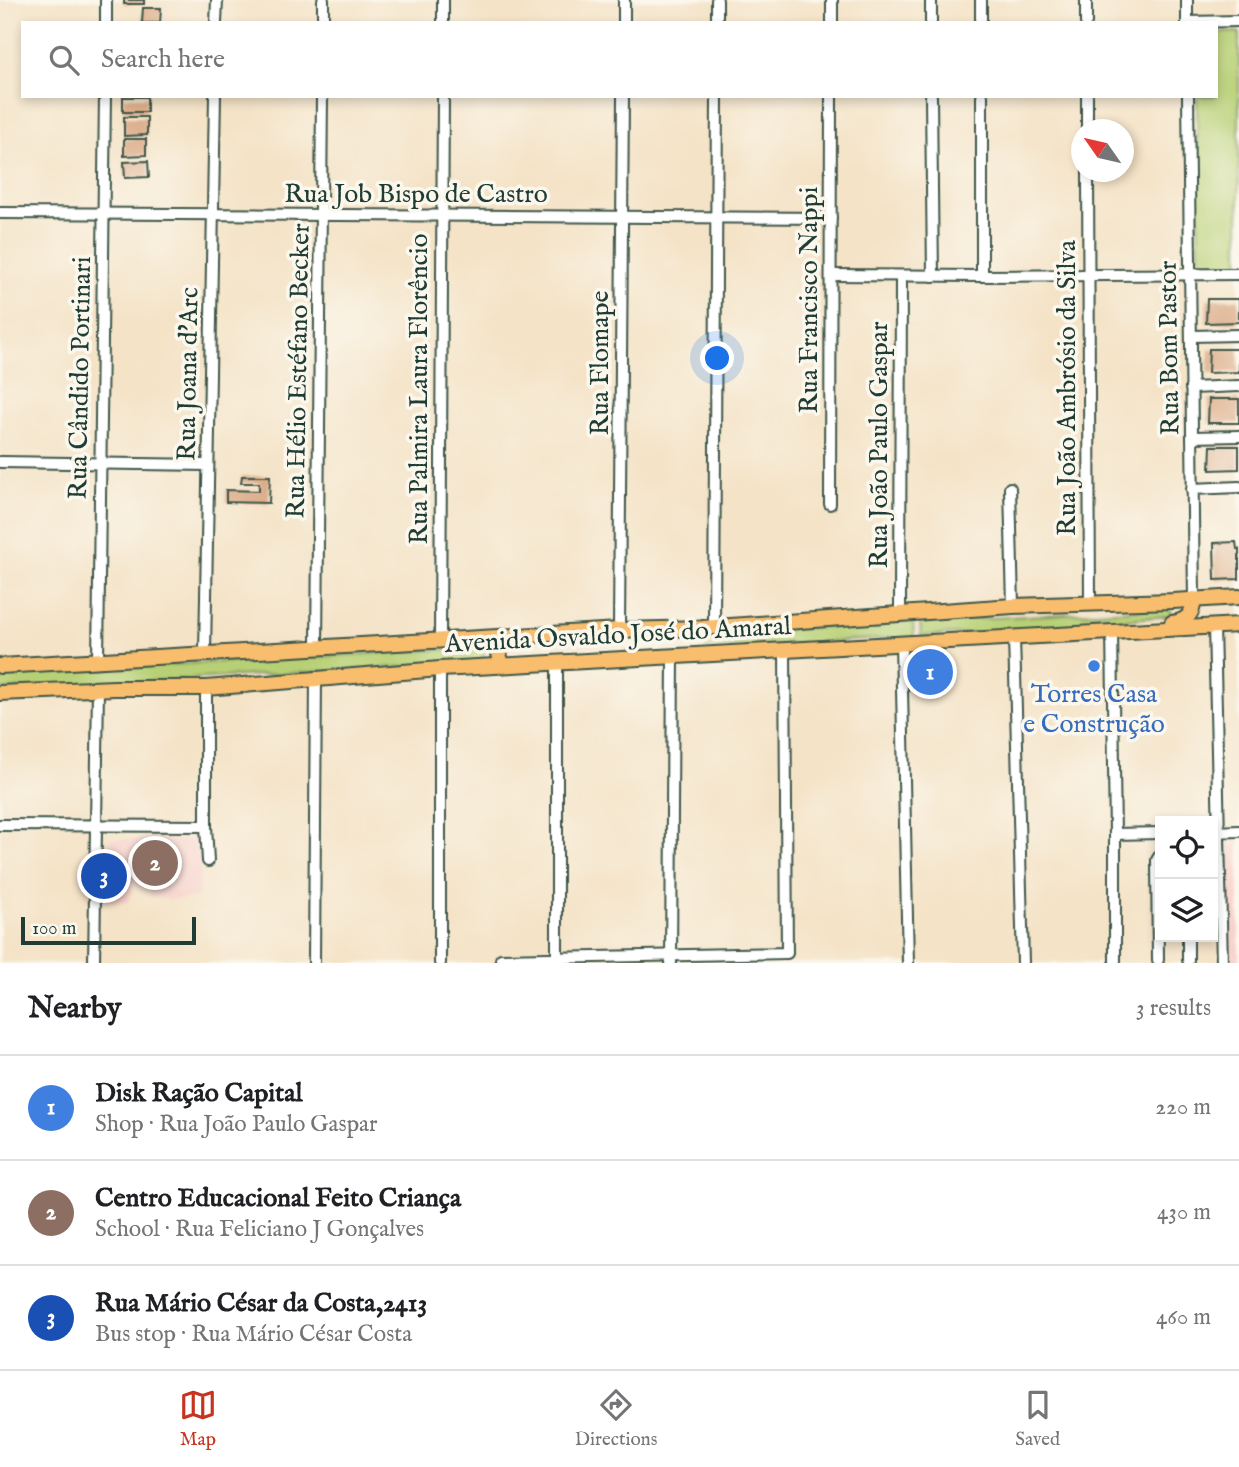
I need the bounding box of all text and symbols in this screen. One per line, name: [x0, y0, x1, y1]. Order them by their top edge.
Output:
search box: [21, 21, 1218, 98]
icon: search: [45, 41, 83, 79]
text: Search here: [101, 43, 225, 76]
north arrow: [1071, 119, 1134, 182]
street label: Rua Job Bispo de Castro: [284, 178, 548, 211]
street label: Rua Francisco Nappi: [793, 186, 826, 414]
street label: Rua Hélio Estéfano Becker: [279, 223, 318, 519]
street label: Rua Palmira Laura Florêncio: [403, 233, 436, 545]
street label: Rua João Ambrósio da Silva: [1051, 239, 1084, 536]
street label: Rua Cândido Portinari: [62, 256, 99, 500]
street label: Rua Bom Pastor: [1151, 260, 1188, 436]
street label: Rua Joana d'Arc: [170, 287, 207, 461]
street label: Rua Flomape: [584, 291, 617, 435]
street label: Rua João Paulo Gaspar: [863, 321, 896, 569]
your location: [700, 341, 734, 375]
street label: Avenida Osvaldo José do Amaral: [443, 610, 793, 661]
pin: 1: [907, 646, 953, 698]
marker: Torres Casa e Construção: [1086, 658, 1102, 674]
place label: Torres Casa e Construção: [1023, 678, 1165, 741]
map controls: [1155, 816, 1218, 942]
button: locate: [1155, 816, 1218, 879]
pin: 2: [132, 837, 178, 889]
pin: 3: [81, 850, 127, 902]
button: layers: [1155, 879, 1218, 942]
scale bar: [21, 914, 196, 946]
text: 100 m: [32, 917, 76, 941]
text: Nearby: [28, 990, 121, 1028]
text: 3 results: [1136, 994, 1211, 1023]
text: Disk Ração Capital: [95, 1077, 303, 1110]
text: 1: [47, 1093, 55, 1122]
text: 220 m: [1155, 1093, 1211, 1122]
text: Shop · Rua João Paulo Gaspar: [95, 1110, 377, 1139]
text: Centro Educacional Feito Criança: [95, 1182, 461, 1215]
text: 2: [46, 1198, 56, 1227]
text: 430 m: [1157, 1198, 1211, 1227]
text: School · Rua Feliciano J Gonçalves: [95, 1215, 424, 1244]
text: Rua Mário César da Costa,2413: [95, 1287, 427, 1320]
text: 3: [47, 1303, 55, 1332]
text: 460 m: [1156, 1303, 1211, 1332]
text: Bus stop · Rua Mário César Costa: [95, 1320, 412, 1349]
tab: Map: [179, 1386, 217, 1452]
tab: Directions: [575, 1386, 657, 1452]
tab: Saved: [1015, 1386, 1060, 1452]

